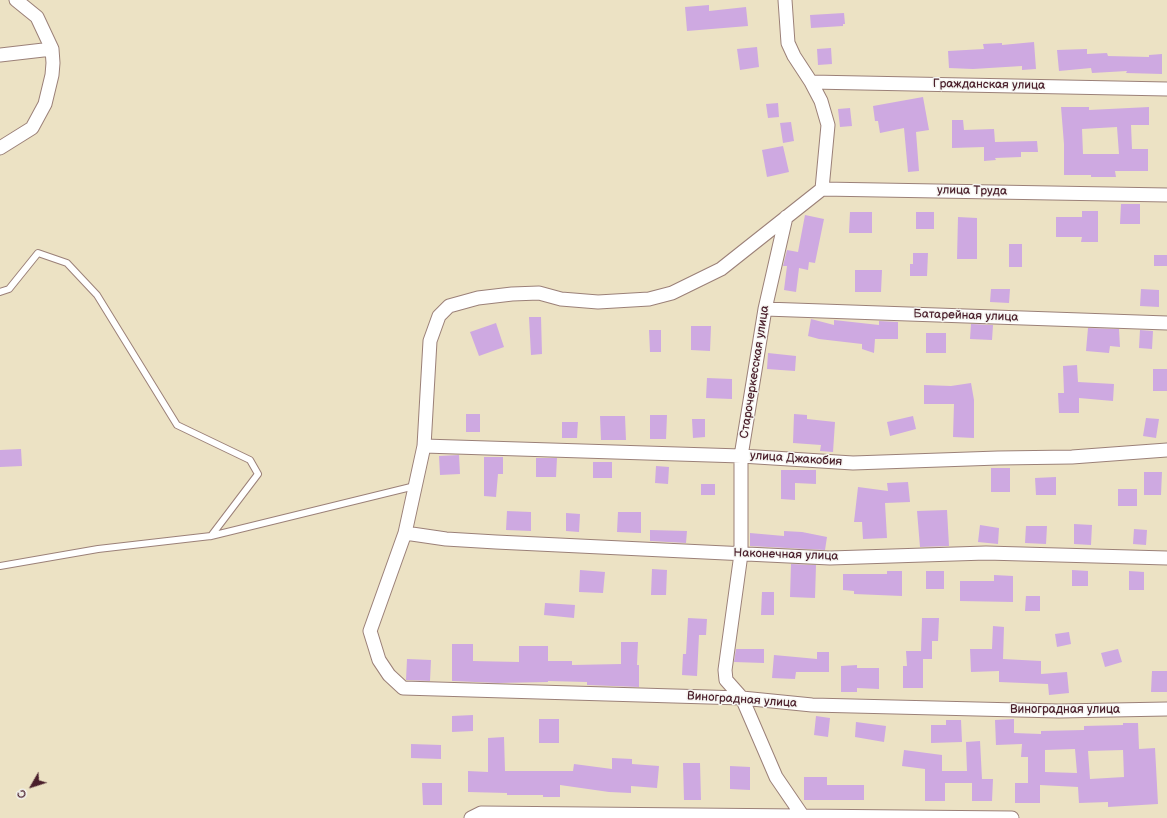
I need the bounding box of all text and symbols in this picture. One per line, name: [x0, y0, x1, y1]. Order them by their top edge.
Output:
street label: Гражданская улица: [933, 77, 1045, 93]
street label: улица Труда: [937, 183, 1007, 199]
street label: Старочеркесская улица: [737, 304, 773, 440]
street label: Батарейная улица: [913, 307, 1019, 325]
street label: улица Джакобия: [749, 449, 843, 469]
street label: Наконечная улица: [733, 546, 839, 564]
street label: Виноградная улица: [687, 689, 797, 711]
street label: Виноградная улица: [1010, 703, 1120, 717]
north arrow: [12, 766, 52, 806]
text: С: [15, 787, 30, 801]

